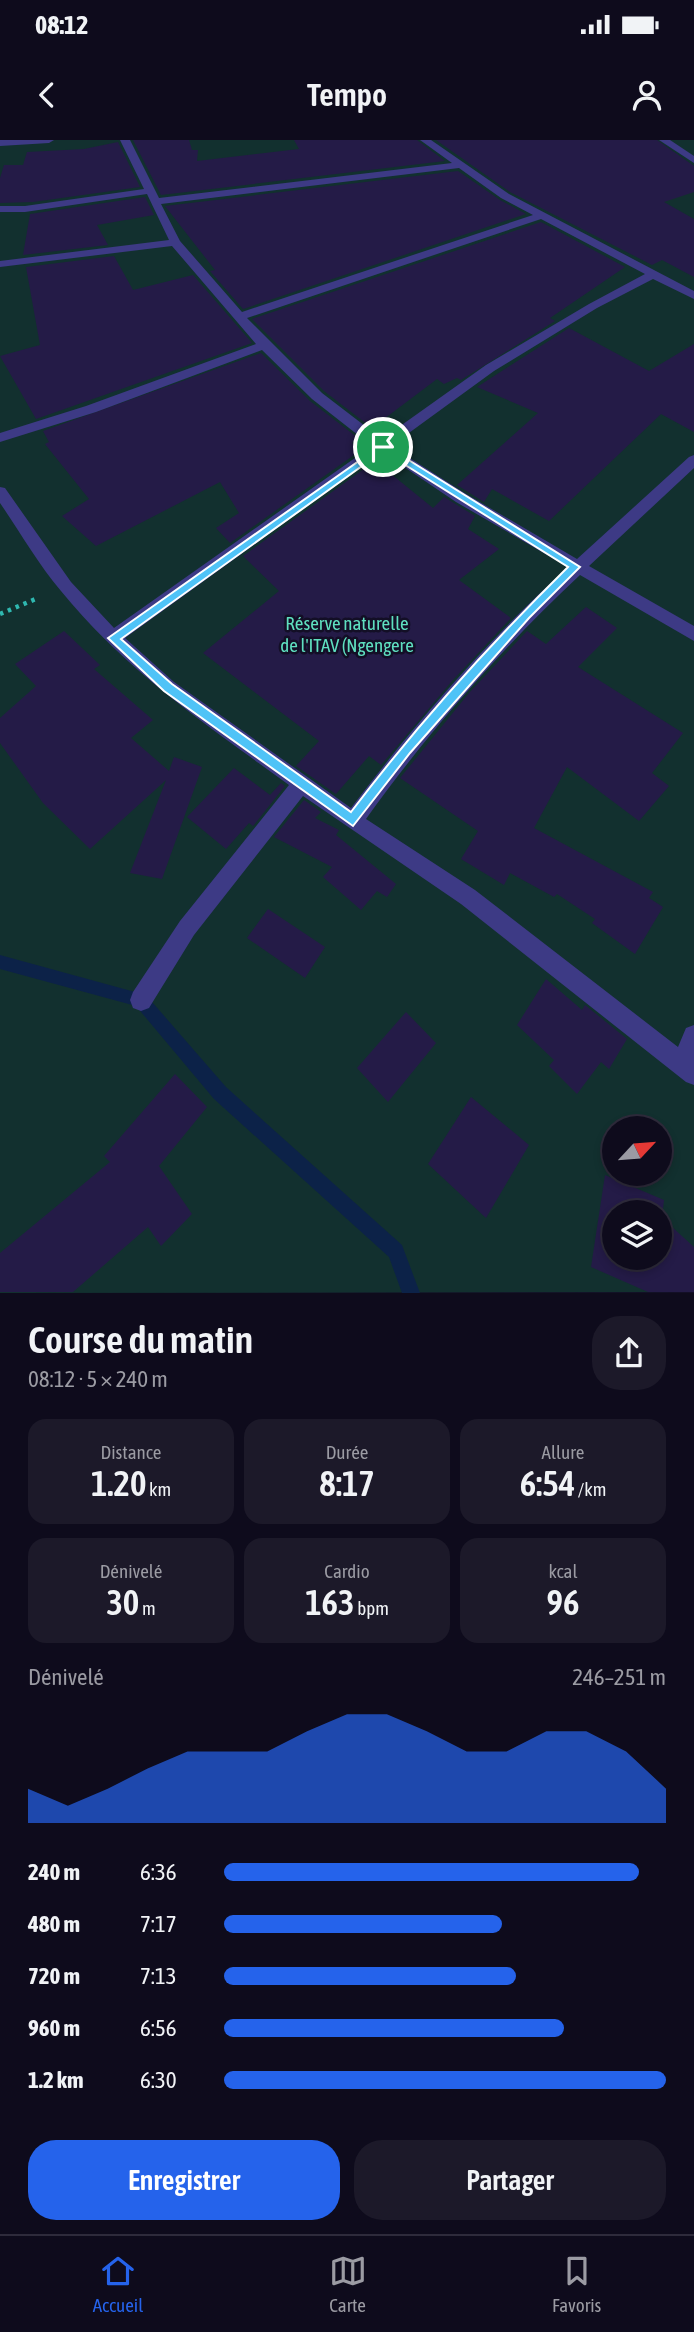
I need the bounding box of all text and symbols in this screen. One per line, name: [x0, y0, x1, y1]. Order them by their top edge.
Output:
text: 08:12: [35, 10, 89, 40]
icon: back: [28, 76, 66, 114]
text: Tempo: [307, 76, 387, 113]
icon: person: [628, 76, 666, 114]
pin: [353, 417, 413, 477]
icon: arrive: [364, 428, 402, 466]
park label: Réserve naturelle de l'ITAV (Ngengere: [280, 612, 414, 656]
north arrow: [602, 1116, 672, 1186]
map controls: [602, 1116, 672, 1270]
button: layers: [602, 1200, 672, 1270]
button: share: [592, 1316, 666, 1390]
text: Course du matin: [28, 1318, 253, 1361]
text: 08:12 · 5 × 240 m: [28, 1366, 168, 1392]
text: Distance: [101, 1441, 161, 1463]
text: Durée: [326, 1441, 368, 1463]
text: Allure: [542, 1441, 584, 1463]
text: 1.20: [91, 1463, 146, 1503]
text: 8:17: [319, 1463, 375, 1503]
text: 6:54: [520, 1463, 575, 1503]
text: km: [146, 1478, 171, 1500]
text: /km: [575, 1478, 606, 1500]
text: Dénivelé: [100, 1560, 162, 1582]
text: Cardio: [324, 1560, 370, 1582]
text: kcal: [549, 1560, 577, 1582]
text: 30: [106, 1582, 139, 1622]
text: 163: [305, 1582, 355, 1622]
text: 96: [547, 1582, 579, 1622]
text: m: [139, 1597, 156, 1619]
text: bpm: [355, 1597, 389, 1619]
text: Dénivelé: [28, 1664, 104, 1690]
text: 246–251 m: [572, 1664, 666, 1690]
text: 240 m: [28, 1859, 80, 1885]
text: 6:36: [140, 1859, 177, 1885]
text: 480 m: [28, 1911, 80, 1937]
text: 7:17: [140, 1911, 177, 1937]
text: 720 m: [28, 1963, 80, 1989]
text: 7:13: [140, 1963, 177, 1989]
text: 960 m: [28, 2015, 80, 2041]
text: 6:56: [140, 2015, 177, 2041]
text: 1.2 km: [28, 2067, 84, 2093]
text: 6:30: [140, 2067, 177, 2093]
button: Enregistrer: [28, 2140, 340, 2220]
button: Partager: [354, 2140, 666, 2220]
tab: Accueil: [93, 2252, 143, 2316]
tab: Carte: [329, 2252, 367, 2316]
tab: Favoris: [552, 2252, 601, 2316]

